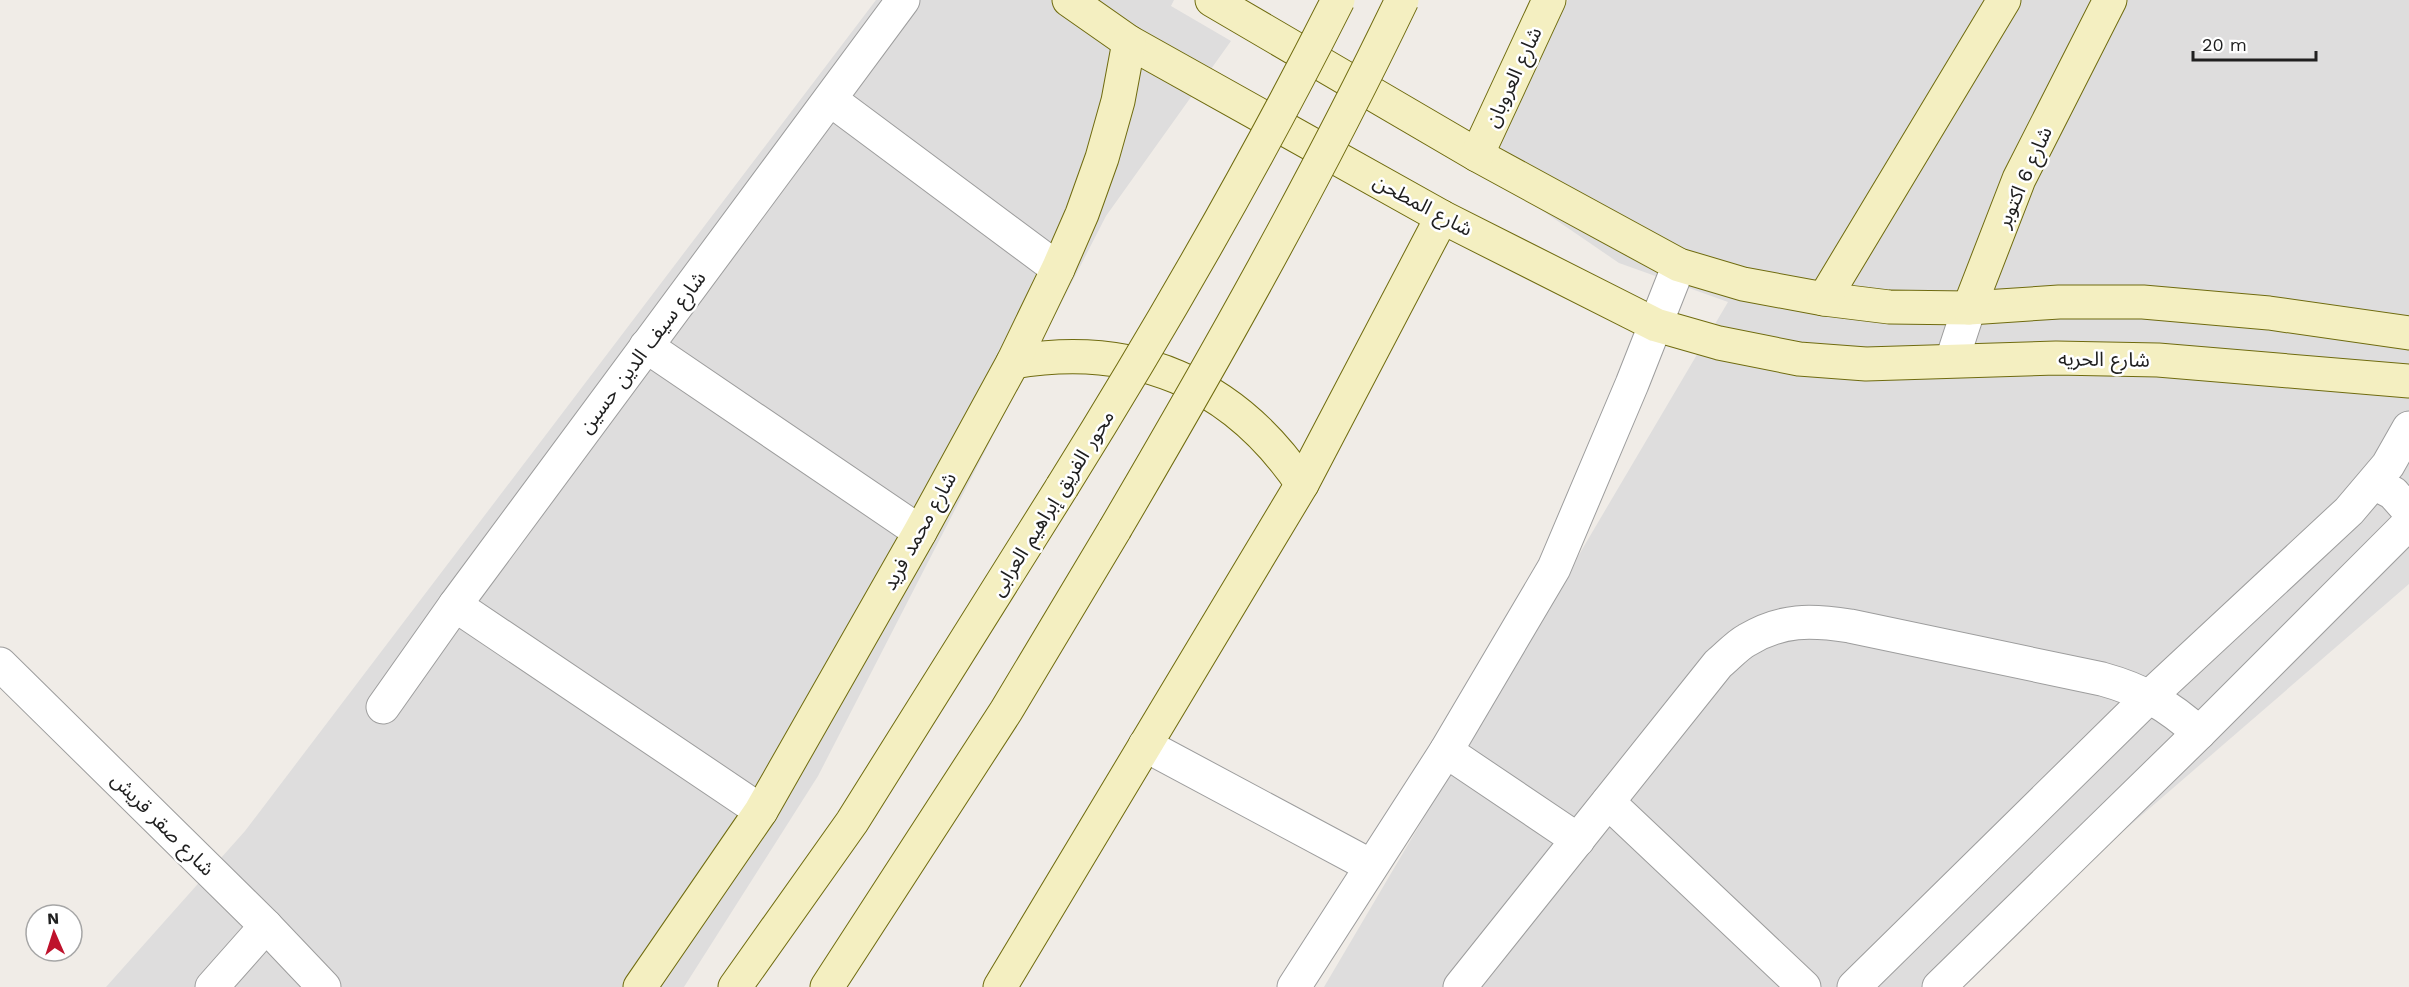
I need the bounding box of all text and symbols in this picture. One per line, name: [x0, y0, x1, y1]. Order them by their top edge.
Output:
street label: شارع العروبان: [1479, 23, 1549, 132]
scale bar: [2193, 24, 2316, 62]
text: 20 m: [2202, 34, 2247, 55]
street label: شارع 6 اكتوبر: [1991, 123, 2060, 233]
street label: شارع المطحن: [1368, 169, 1477, 244]
street label: شارع سيف الدين حسين: [573, 266, 713, 440]
street label: شارع الحريه: [2058, 346, 2150, 375]
street label: محور الفريق إبراهيم العرابى: [985, 406, 1122, 602]
street label: شارع محمد فريد: [877, 468, 964, 596]
street label: شارع صقر قريش: [104, 767, 220, 883]
north arrow: [24, 903, 84, 963]
text: N: [47, 909, 60, 928]

